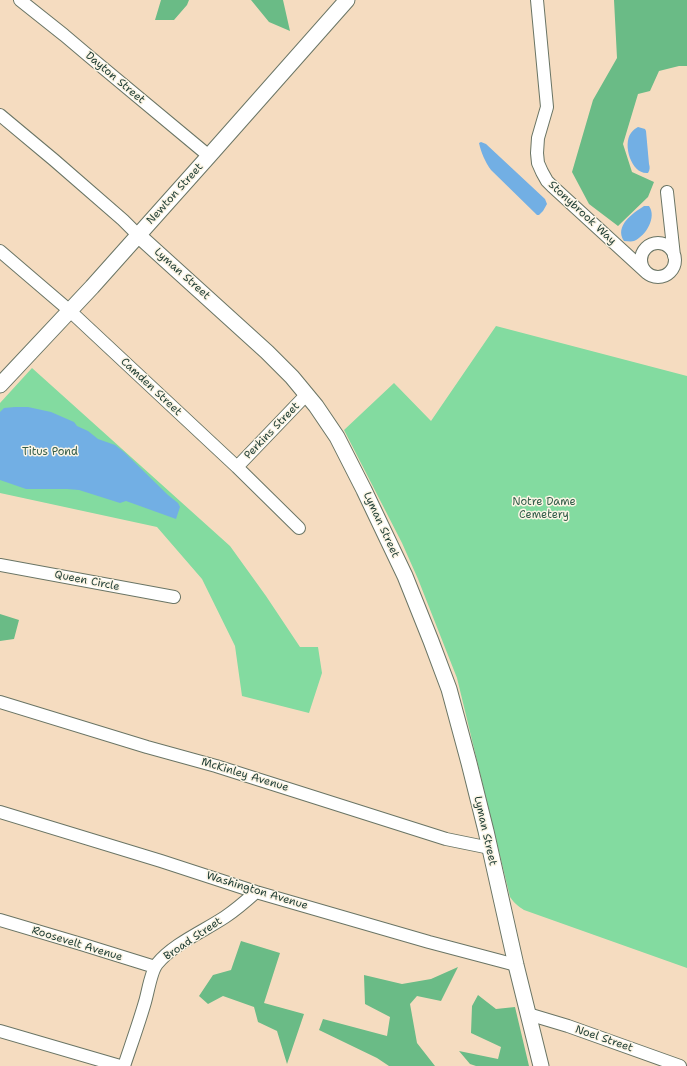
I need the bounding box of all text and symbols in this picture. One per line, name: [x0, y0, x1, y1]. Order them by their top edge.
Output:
street label: Dayton Street: [82, 49, 148, 107]
street label: Newton Street: [144, 161, 206, 227]
street label: Stonybrook Way: [546, 178, 618, 248]
street label: Lyman Street: [151, 245, 213, 303]
street label: Camden Street: [118, 355, 184, 419]
street label: Perkins Street: [242, 400, 302, 462]
park label: Titus Pond: [22, 445, 78, 459]
street label: Lyman Street: [360, 490, 402, 560]
park label: Notre Dame Cemetery: [512, 495, 576, 521]
street label: Queen Circle: [53, 568, 121, 594]
street label: McKinley Avenue: [200, 755, 290, 795]
street label: Lyman Street: [471, 795, 499, 867]
street label: Washington Avenue: [205, 869, 309, 913]
street label: Broad Street: [161, 915, 225, 963]
street label: Roosevelt Avenue: [30, 924, 124, 964]
street label: Noel Street: [573, 1023, 635, 1055]

